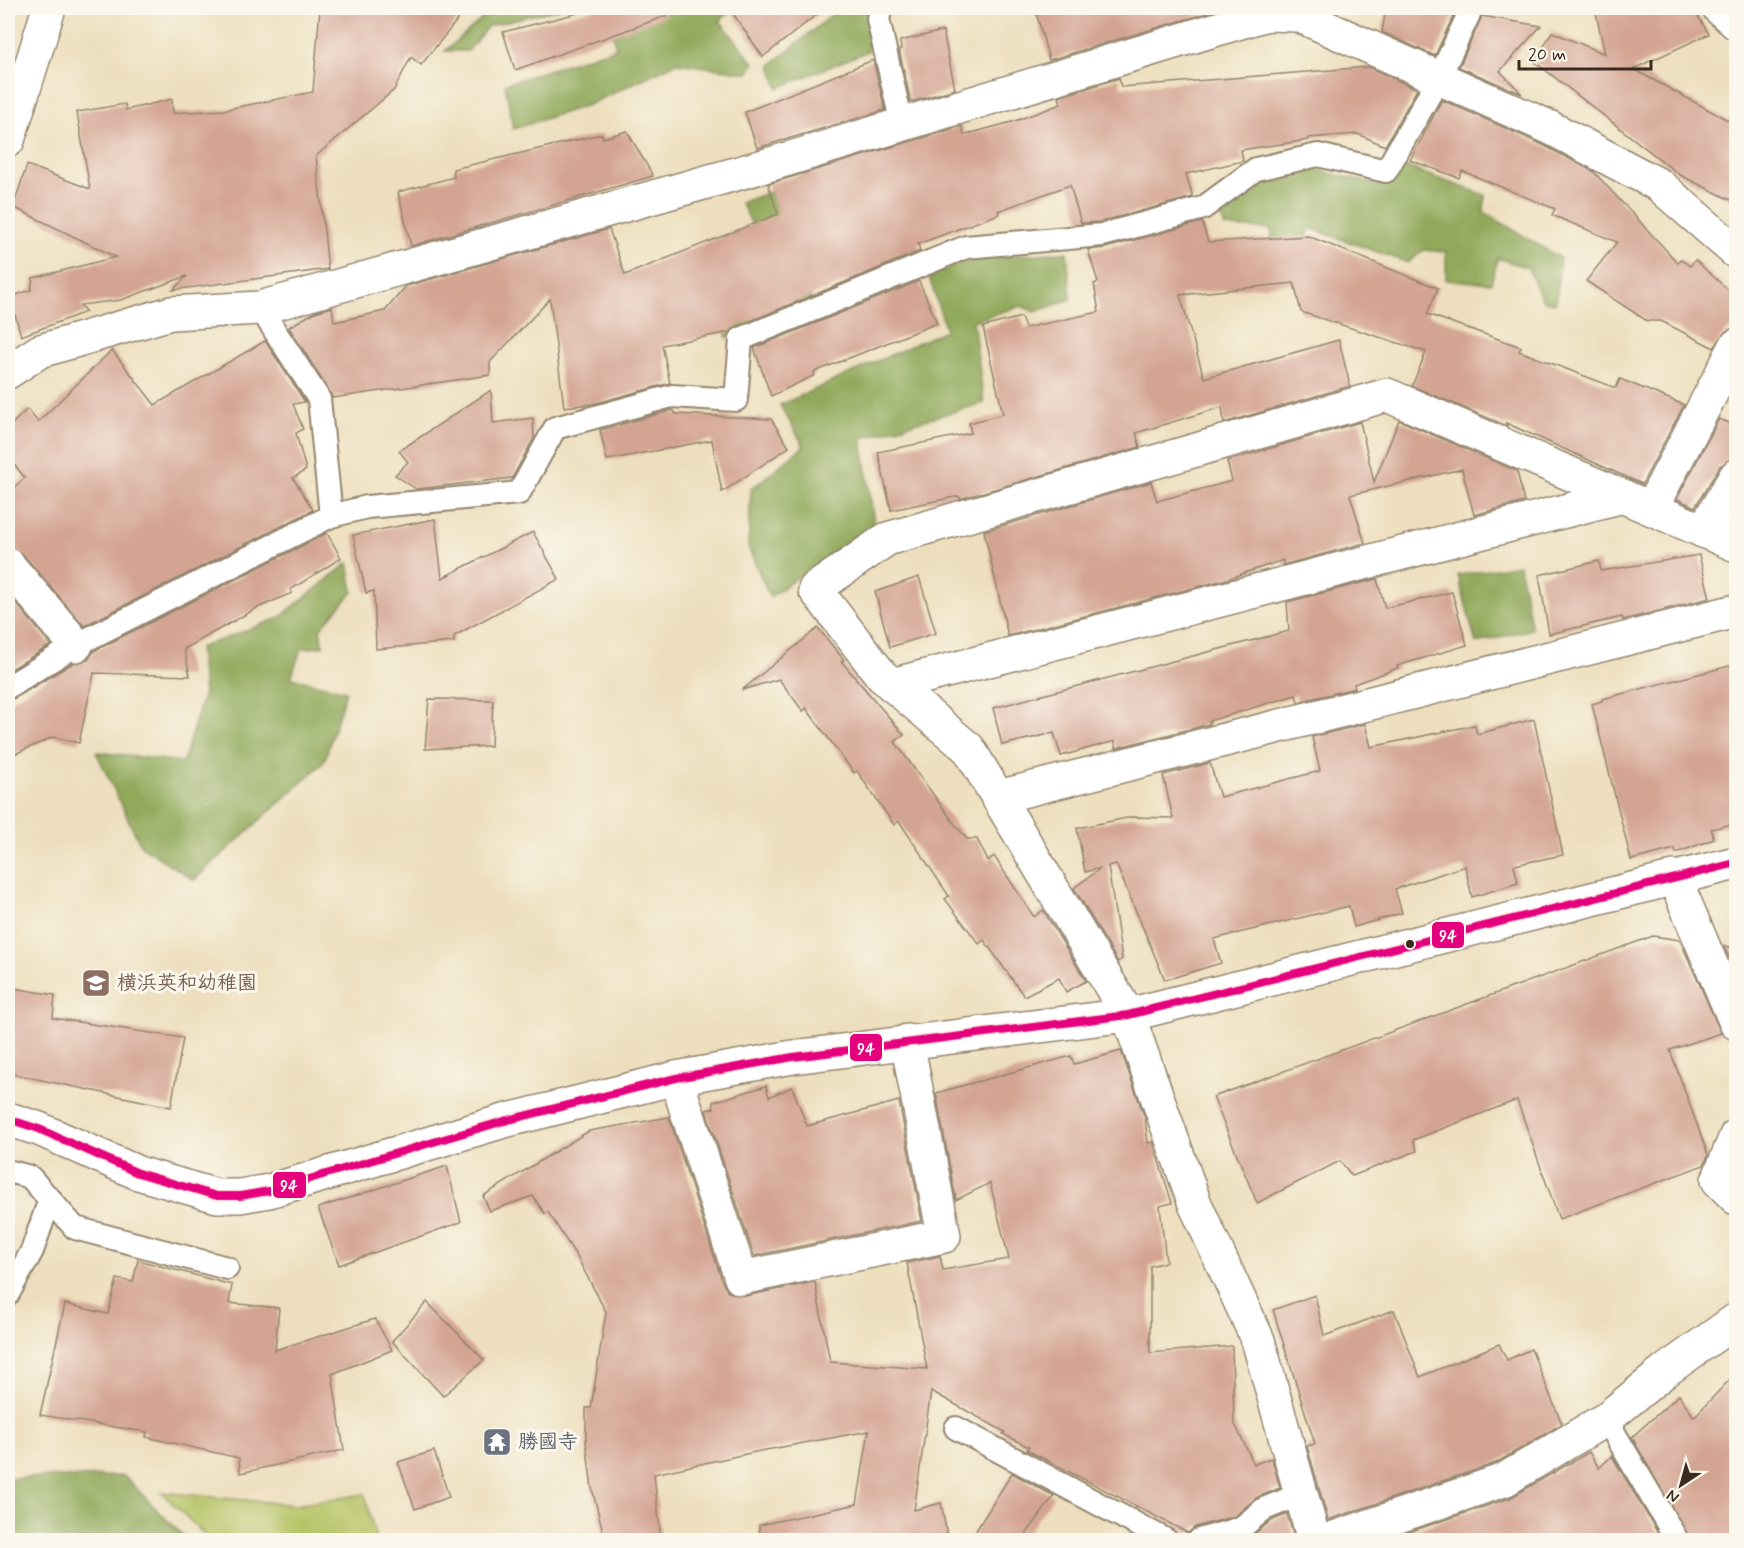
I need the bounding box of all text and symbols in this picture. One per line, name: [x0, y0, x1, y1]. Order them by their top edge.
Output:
scale bar: [1519, 33, 1651, 71]
text: 20 m: [1528, 43, 1566, 67]
line badge: 94: [1431, 921, 1465, 949]
text: 94: [1439, 926, 1457, 947]
unlabelled marker: [1404, 938, 1416, 950]
school or university icon: 横浜英和幼稚園: [80, 967, 112, 999]
place label: 横浜英和幼稚園: [117, 970, 257, 997]
line badge: 94: [849, 1033, 883, 1062]
text: 94: [857, 1039, 875, 1060]
line badge: 94: [272, 1171, 307, 1199]
text: 94: [280, 1176, 298, 1197]
temple icon: 勝國寺: [481, 1426, 513, 1458]
place label: 勝國寺: [518, 1429, 578, 1456]
north arrow: [1651, 1455, 1711, 1515]
text: N: [1663, 1484, 1684, 1508]

